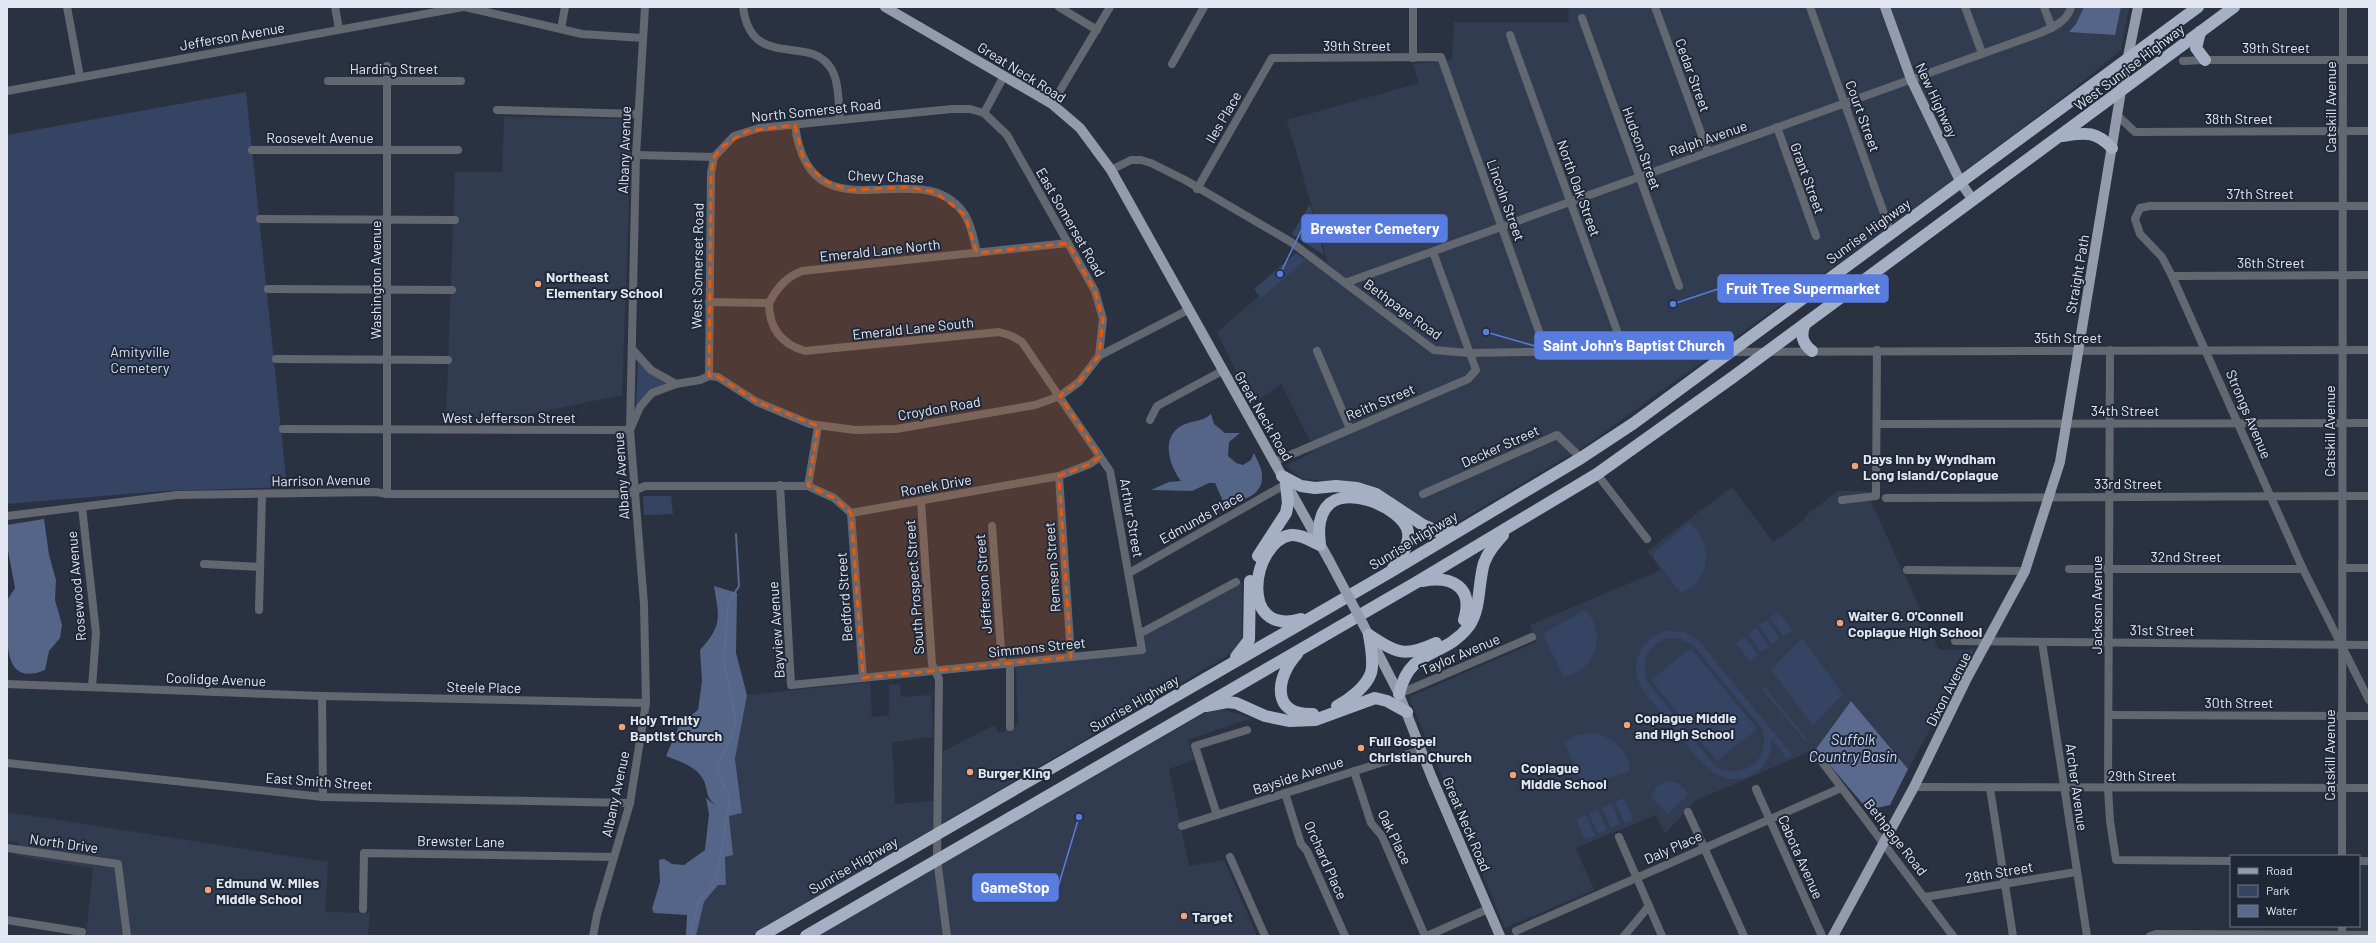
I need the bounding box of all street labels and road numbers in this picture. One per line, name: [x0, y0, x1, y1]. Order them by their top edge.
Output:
street label: Jefferson Avenue: [178, 18, 286, 54]
street label: West Sunrise Highway: [2071, 20, 2188, 114]
street label: Cedar Street: [1672, 36, 1714, 114]
street label: 39th Street: [1323, 37, 1391, 54]
street label: Great Neck Road: [975, 38, 1069, 106]
street label: 39th Street: [2242, 39, 2310, 56]
street label: Harding Street: [350, 60, 438, 77]
street label: New Highway: [1912, 60, 1962, 141]
street label: Catskill Avenue: [2322, 61, 2339, 153]
street label: Court Street: [1842, 78, 1884, 154]
street label: Iles Place: [1201, 88, 1245, 146]
street label: North Somerset Road: [750, 95, 882, 125]
street label: Hudson Street: [1619, 104, 1665, 192]
street label: Albany Avenue: [614, 106, 634, 194]
street label: 38th Street: [2205, 110, 2273, 127]
street label: Ralph Avenue: [1667, 117, 1749, 159]
street label: Roosevelt Avenue: [266, 129, 374, 146]
street label: North Oak Street: [1554, 137, 1604, 239]
street label: Grant Street: [1787, 140, 1829, 216]
street label: Lincoln Street: [1483, 157, 1529, 243]
street label: East Somerset Road: [1033, 164, 1109, 280]
street label: Chevy Chase: [847, 166, 925, 186]
street label: 37th Street: [2226, 185, 2294, 202]
street label: Sunrise Highway: [1823, 194, 1914, 267]
street label: West Somerset Road: [687, 203, 707, 329]
street label: Washington Avenue: [367, 220, 384, 340]
street label: Straight Path: [2062, 233, 2092, 315]
street label: Emerald Lane North: [819, 235, 941, 265]
street label: 36th Street: [2237, 254, 2305, 271]
street label: Bethpage Road: [1361, 275, 1445, 343]
street label: Emerald Lane South: [851, 313, 975, 343]
street label: 35th Street: [2034, 329, 2102, 346]
street label: Strongs Avenue: [2223, 367, 2275, 461]
street label: Great Neck Road: [1231, 368, 1297, 464]
street label: Reith Street: [1343, 380, 1417, 424]
street label: Catskill Avenue: [2321, 385, 2338, 477]
street label: Croydon Road: [896, 392, 982, 424]
street label: 34th Street: [2091, 402, 2159, 419]
street label: West Jefferson Street: [442, 409, 576, 426]
street label: Decker Street: [1458, 421, 1542, 471]
street label: Albany Avenue: [609, 432, 633, 520]
street label: Ronek Drive: [899, 470, 973, 500]
street label: Harrison Avenue: [271, 471, 371, 489]
street label: 33rd Street: [2094, 475, 2162, 492]
street label: Arthur Street: [1117, 477, 1147, 559]
street label: Edmunds Place: [1156, 487, 1246, 547]
street label: Sunrise Highway: [1366, 507, 1461, 573]
street label: South Prospect Street: [901, 519, 927, 655]
street label: Remsen Street: [1040, 521, 1064, 613]
street label: Rosewood Avenue: [63, 530, 89, 642]
street label: Jefferson Street: [971, 533, 995, 635]
street label: 32nd Street: [2151, 548, 2221, 565]
street label: Bedford Street: [832, 552, 856, 642]
street label: Jackson Avenue: [2088, 556, 2105, 654]
street label: Bayview Avenue: [764, 581, 788, 679]
street label: 31st Street: [2129, 621, 2195, 639]
street label: Taylor Avenue: [1418, 630, 1502, 678]
street label: Simmons Street: [988, 633, 1086, 661]
street label: Dixon Avenue: [1922, 649, 1974, 729]
street label: Coolidge Avenue: [166, 669, 266, 689]
street label: Sunrise Highway: [1086, 670, 1182, 735]
street label: Steele Place: [446, 678, 522, 696]
street label: 30th Street: [2205, 694, 2273, 711]
street label: Catskill Avenue: [2321, 709, 2338, 801]
street label: Archer Avenue: [2062, 742, 2092, 832]
street label: Albany Avenue: [598, 749, 632, 839]
street label: Bayside Avenue: [1250, 752, 1346, 798]
street label: 29th Street: [2108, 767, 2176, 784]
street label: East Smith Street: [265, 769, 373, 793]
street label: Great Neck Road: [1439, 774, 1495, 874]
street label: Bethpage Road: [1861, 795, 1931, 879]
street label: Oak Place: [1374, 807, 1416, 867]
street label: Cabota Avenue: [1775, 812, 1827, 902]
street label: Orchard Place: [1301, 818, 1351, 902]
street label: Daly Place: [1641, 827, 1705, 867]
street label: North Drive: [29, 830, 99, 856]
street label: Brewster Lane: [417, 832, 505, 850]
street label: Sunrise Highway: [805, 832, 901, 897]
street label: 28th Street: [1964, 858, 2034, 886]

